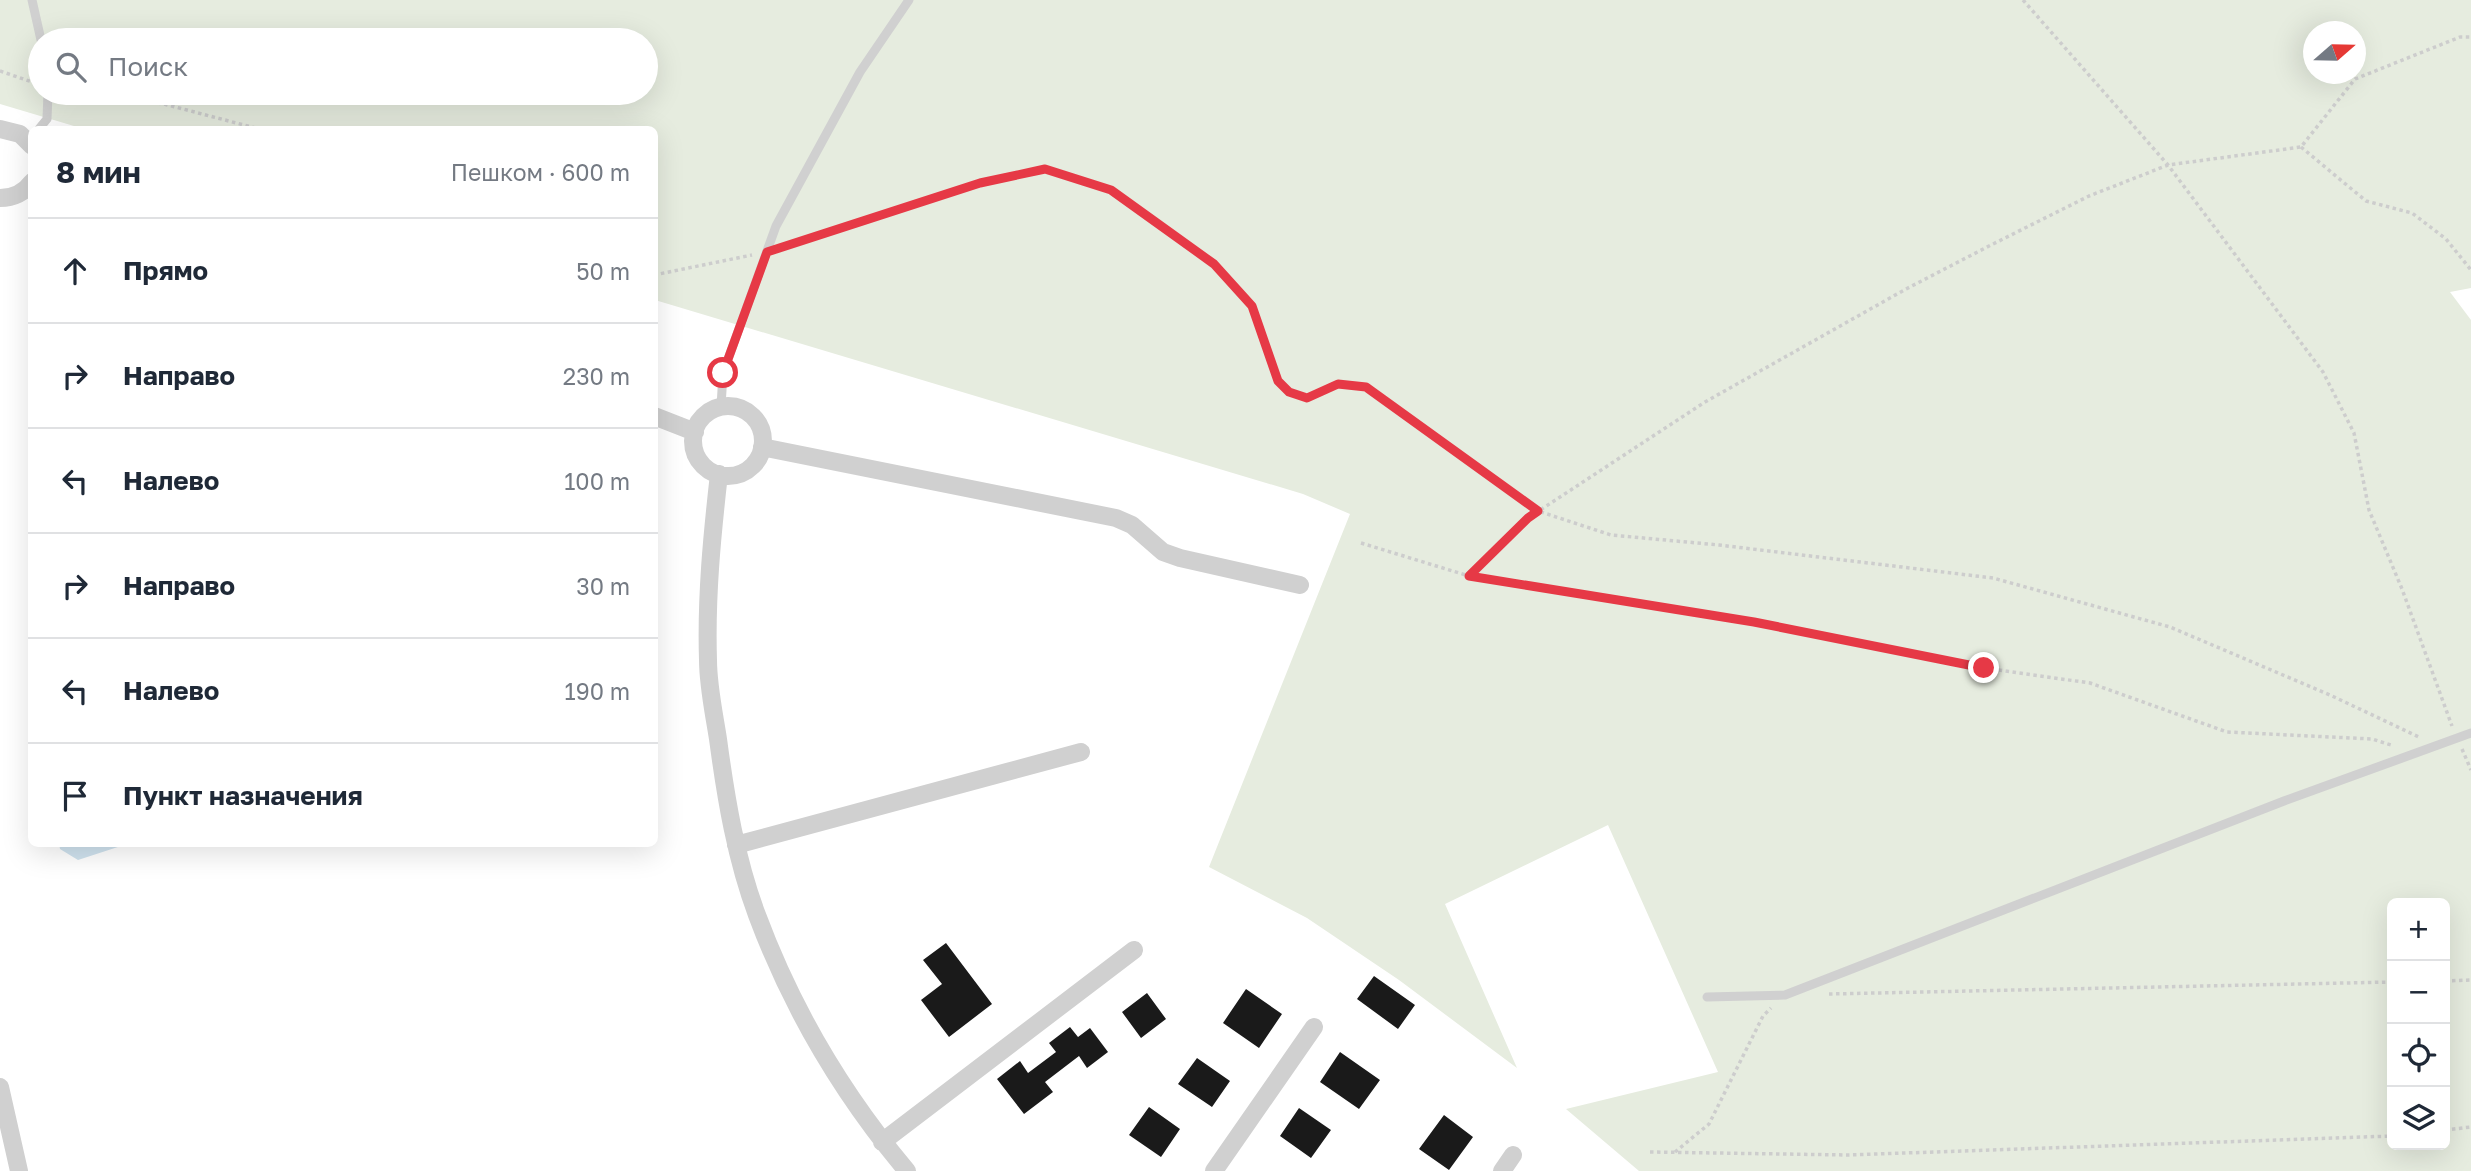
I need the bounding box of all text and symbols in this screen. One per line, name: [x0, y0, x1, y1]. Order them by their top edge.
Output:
north arrow: [2303, 21, 2366, 84]
search box: [28, 28, 658, 105]
icon: search: [52, 48, 90, 86]
text: Поиск: [108, 51, 188, 82]
text: 8 мин: [56, 154, 141, 190]
text: Пешком · 600 m: [451, 158, 630, 186]
icon: ahead: [56, 252, 94, 290]
text: Прямо: [123, 255, 208, 286]
text: 50 m: [576, 257, 630, 285]
icon: right: [56, 357, 94, 395]
route start: [707, 357, 738, 388]
text: Направо: [123, 360, 235, 391]
text: 230 m: [563, 362, 630, 390]
icon: left: [56, 462, 94, 500]
text: Налево: [123, 465, 219, 496]
text: 100 m: [564, 467, 630, 495]
icon: right: [56, 567, 94, 605]
text: Направо: [123, 570, 235, 601]
text: 30 m: [576, 572, 630, 600]
route end: [1968, 652, 1999, 683]
icon: left: [56, 672, 94, 710]
text: Налево: [123, 675, 219, 706]
text: 190 m: [565, 677, 630, 705]
icon: arrive: [56, 777, 94, 815]
text: Пункт назначения: [123, 780, 363, 811]
map controls: [2387, 898, 2450, 1150]
button: +: [2387, 898, 2450, 961]
button: −: [2387, 961, 2450, 1024]
button: locate: [2387, 1024, 2450, 1087]
button: layers: [2387, 1087, 2450, 1150]

